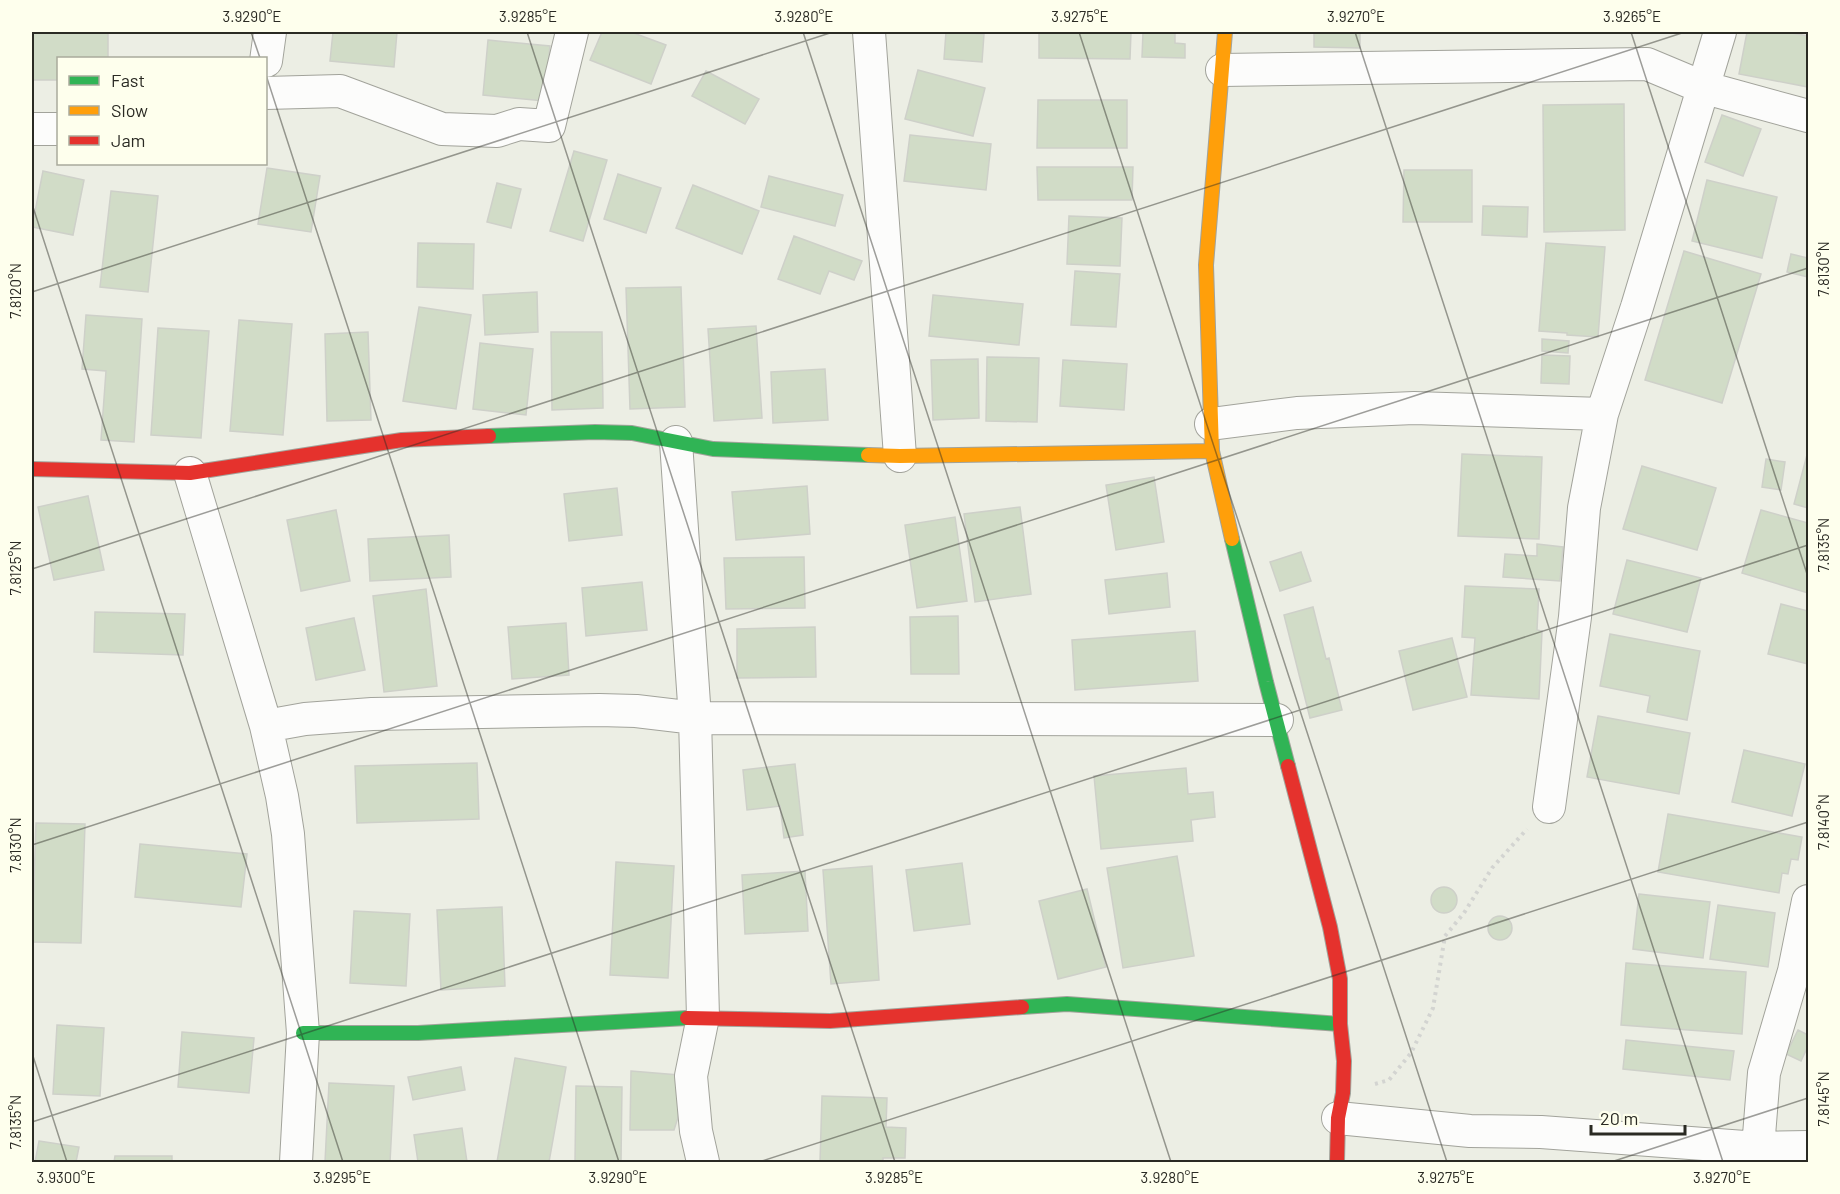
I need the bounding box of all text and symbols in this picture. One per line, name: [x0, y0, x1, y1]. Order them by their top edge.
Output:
text: 3.9290°E: [223, 7, 281, 25]
text: 3.9285°E: [499, 7, 557, 25]
text: 3.9280°E: [775, 7, 833, 25]
text: 3.9275°E: [1051, 7, 1109, 25]
text: 3.9270°E: [1327, 7, 1385, 25]
text: 3.9265°E: [1603, 7, 1661, 25]
legend: [57, 57, 267, 165]
text: Fast: [111, 69, 145, 91]
text: Slow: [111, 99, 148, 121]
text: Jam: [111, 129, 145, 151]
text: 7.8130°N: [1814, 241, 1832, 297]
text: 7.8120°N: [6, 263, 24, 319]
text: 7.8135°N: [1814, 518, 1832, 572]
text: 7.8125°N: [6, 541, 24, 595]
text: 7.8140°N: [1814, 794, 1832, 850]
text: 7.8130°N: [6, 817, 24, 873]
text: 7.8145°N: [1814, 1071, 1832, 1127]
text: 7.8135°N: [6, 1095, 24, 1149]
scale bar: [1591, 1098, 1686, 1136]
text: 20 m: [1600, 1107, 1638, 1129]
text: 3.9300°E: [36, 1168, 96, 1186]
text: 3.9295°E: [313, 1168, 371, 1186]
text: 3.9290°E: [589, 1168, 647, 1186]
text: 3.9285°E: [865, 1168, 923, 1186]
text: 3.9280°E: [1141, 1168, 1199, 1186]
text: 3.9275°E: [1417, 1168, 1475, 1186]
text: 3.9270°E: [1693, 1168, 1751, 1186]

